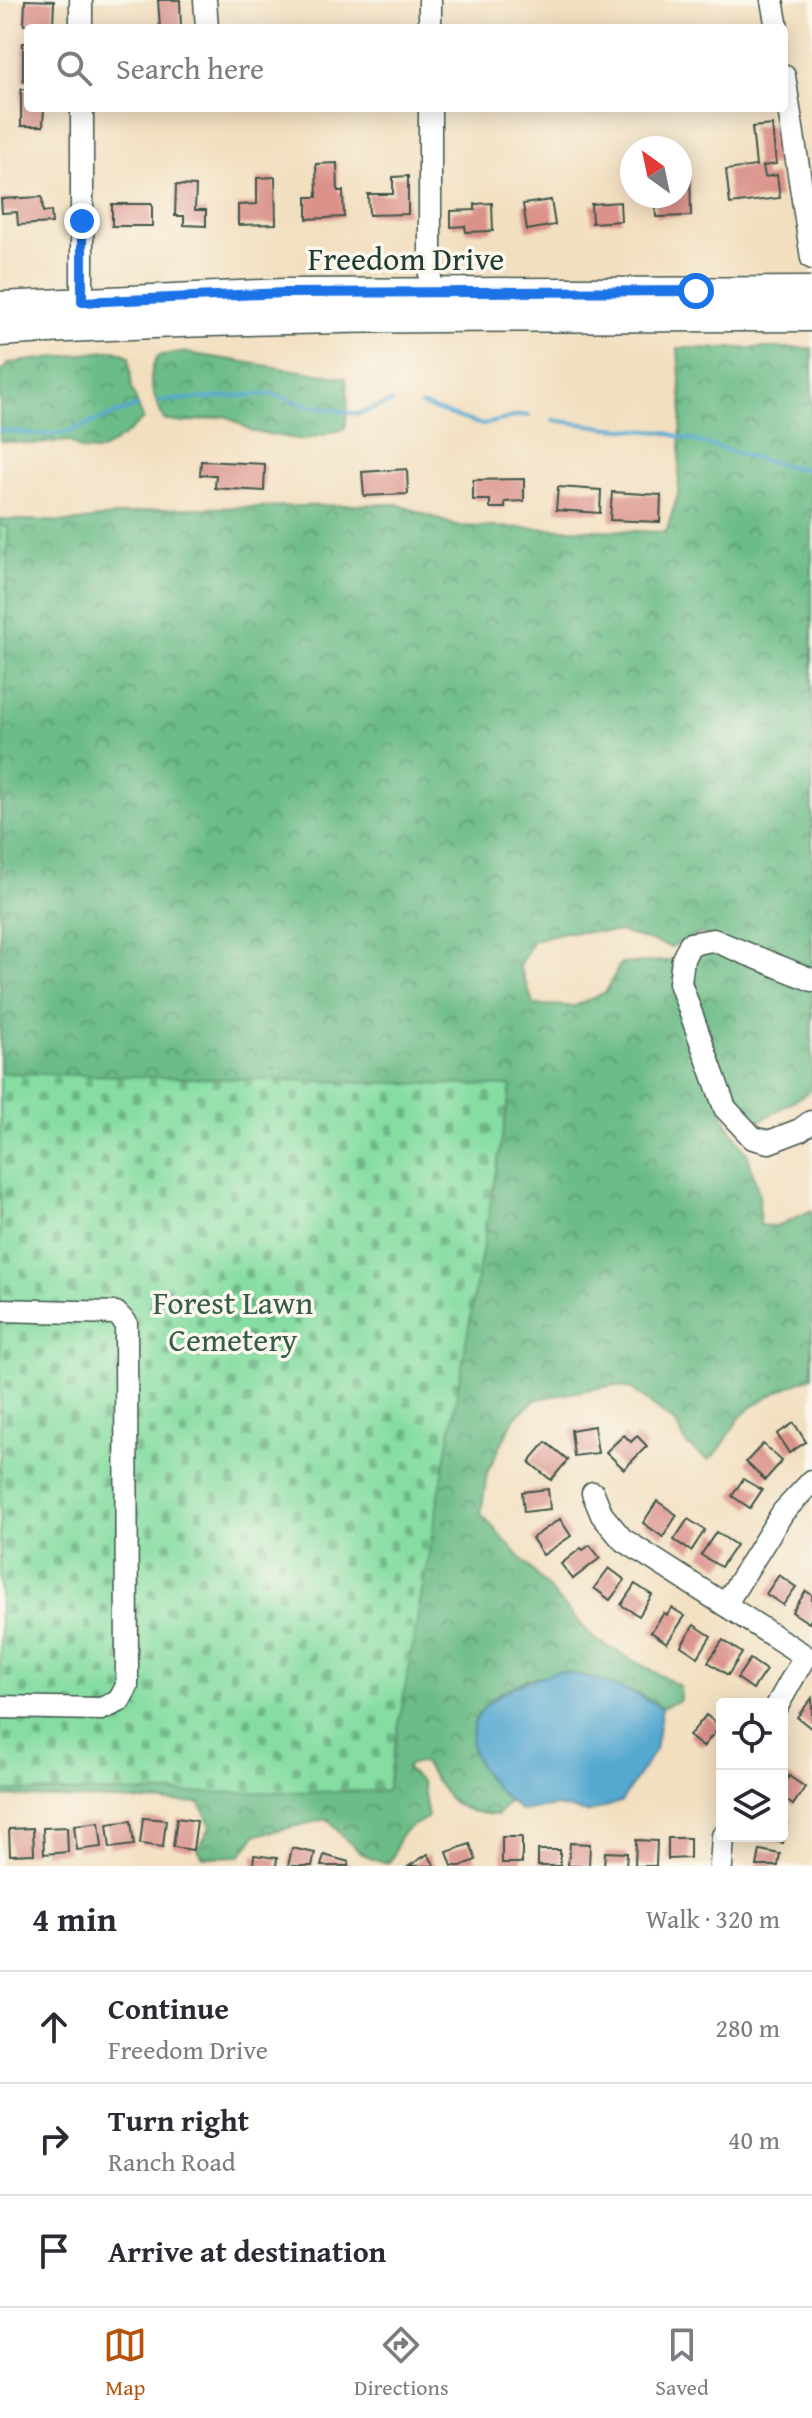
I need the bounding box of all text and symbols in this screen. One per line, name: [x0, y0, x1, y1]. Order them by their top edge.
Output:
search box: [24, 24, 788, 112]
icon: search: [52, 46, 96, 90]
text: Search here: [116, 46, 264, 90]
north arrow: [620, 136, 692, 208]
route end: [64, 203, 100, 239]
street label: Freedom Drive: [308, 235, 504, 282]
route start: [678, 273, 714, 309]
park label: Forest Lawn Cemetery: [153, 1279, 313, 1363]
map controls: [716, 1698, 788, 1842]
button: locate: [716, 1698, 788, 1770]
button: layers: [716, 1770, 788, 1842]
text: 4 min: [32, 1894, 117, 1943]
text: Walk · 320 m: [646, 1899, 780, 1938]
text: Continue: [108, 1986, 229, 2030]
icon: ahead: [32, 2005, 76, 2049]
text: 280 m: [715, 2008, 780, 2047]
text: Freedom Drive: [108, 2030, 268, 2069]
text: Turn right: [108, 2098, 249, 2142]
icon: right: [32, 2117, 76, 2161]
text: 40 m: [728, 2120, 780, 2159]
text: Ranch Road: [108, 2142, 236, 2181]
icon: arrive: [32, 2229, 76, 2273]
text: Arrive at destination: [108, 2229, 386, 2273]
tab: Map: [103, 2323, 147, 2403]
tab: Directions: [354, 2323, 449, 2403]
tab: Saved: [655, 2323, 709, 2403]

